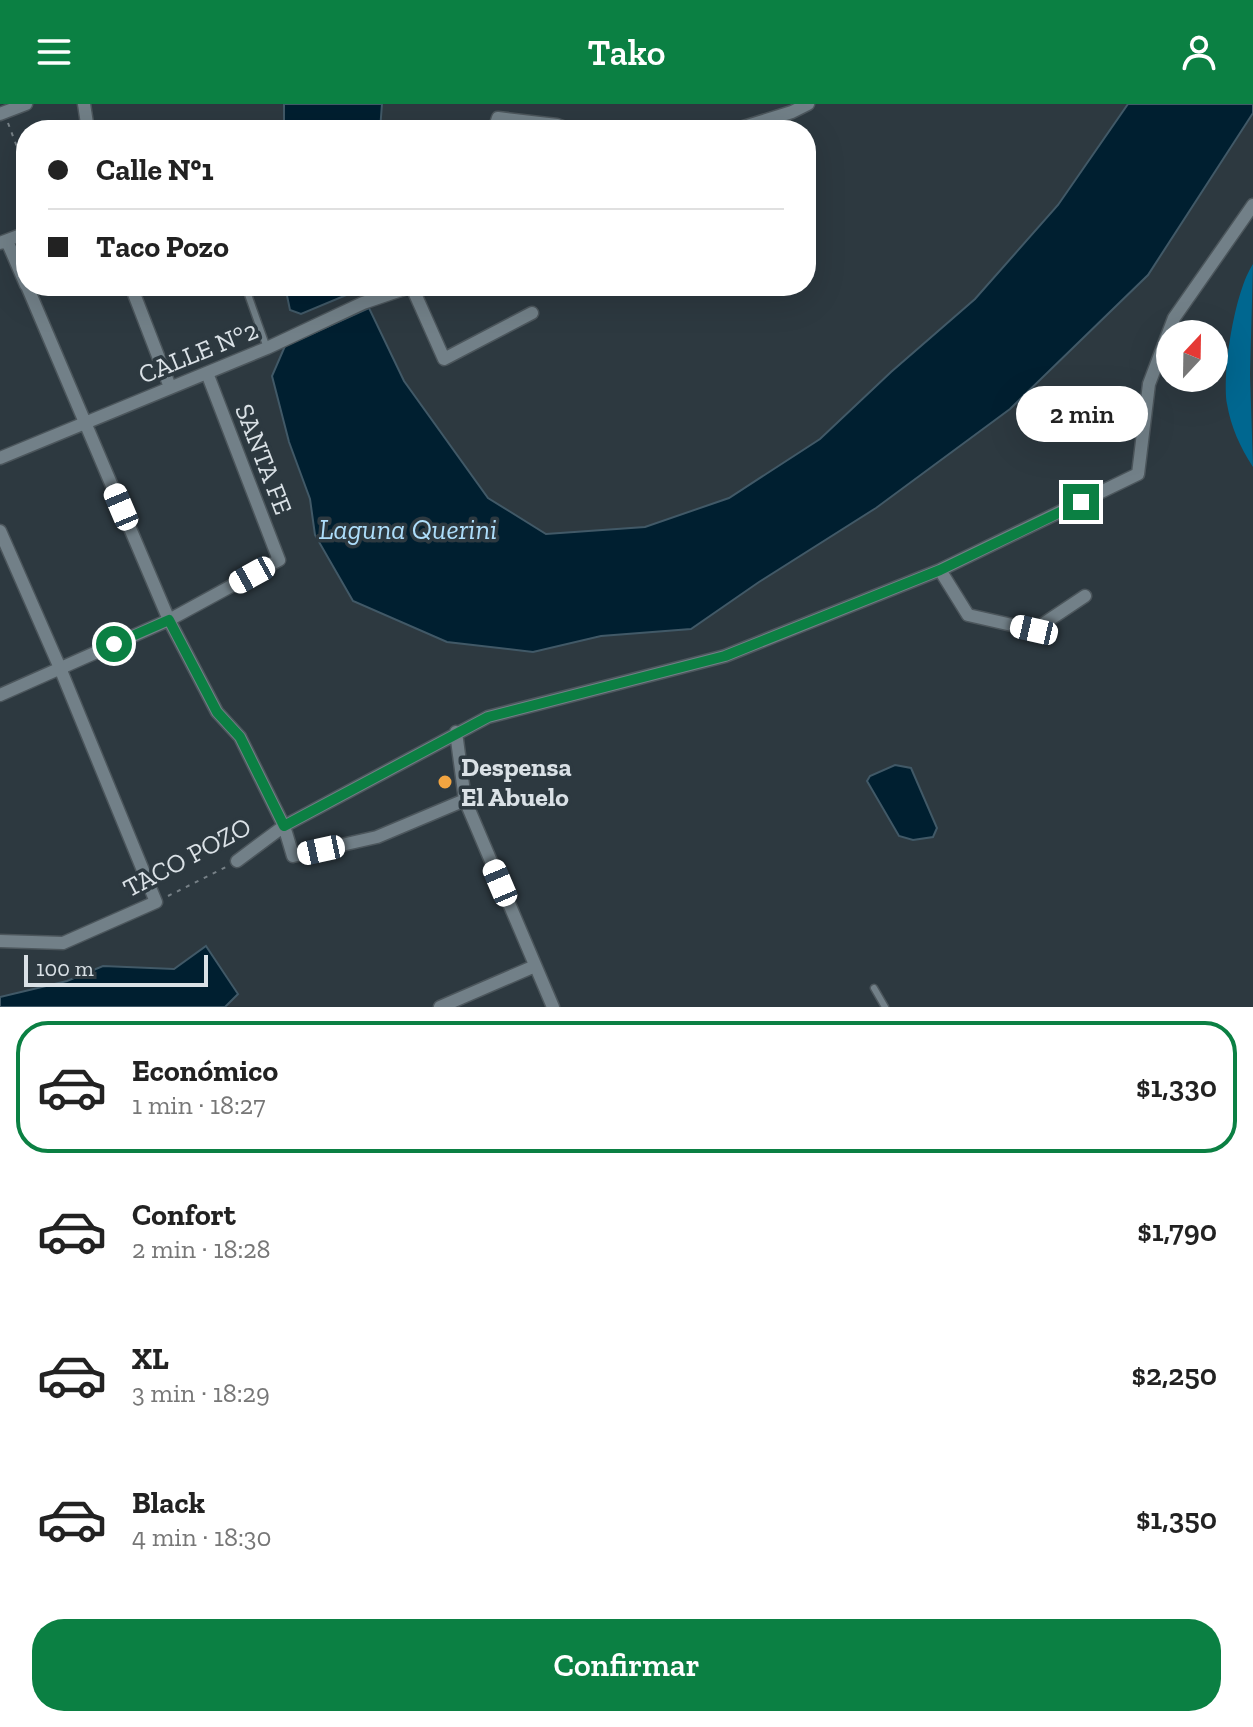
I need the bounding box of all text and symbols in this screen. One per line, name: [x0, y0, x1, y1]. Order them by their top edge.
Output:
icon: menu: [32, 30, 76, 74]
icon: person: [1177, 30, 1221, 74]
text: Tako: [587, 31, 666, 74]
text: Calle N°1: [96, 152, 214, 188]
text: Taco Pozo: [96, 229, 229, 265]
street label: CALLE N°2: [134, 314, 262, 390]
north arrow: [1156, 320, 1228, 392]
map controls: [1156, 320, 1228, 392]
callout: 2 min: [1015, 386, 1147, 442]
text: 2 min: [1050, 398, 1114, 430]
street label: SANTA FE: [228, 399, 300, 519]
car: [101, 480, 141, 534]
route end: [1063, 484, 1099, 520]
water label: Laguna Querini: [319, 513, 497, 546]
car: [225, 553, 279, 597]
car: [1008, 613, 1060, 647]
route start: [96, 626, 132, 662]
place label: Despensa El Abuelo: [461, 751, 572, 813]
marker: Despensa El Abuelo: [436, 773, 454, 791]
street label: TACO POZO: [118, 810, 256, 904]
car: [295, 833, 347, 867]
car: [480, 856, 520, 910]
scale bar: [24, 951, 208, 987]
text: 100 m: [36, 955, 94, 982]
icon: car: [36, 1051, 108, 1123]
text: Económico: [132, 1053, 278, 1089]
text: $1,330: [1136, 1069, 1217, 1105]
text: 1 min · 18:27: [132, 1089, 265, 1121]
icon: car: [36, 1195, 108, 1267]
text: Confort: [132, 1197, 236, 1233]
text: $1,790: [1137, 1213, 1217, 1249]
text: 2 min · 18:28: [132, 1233, 271, 1265]
icon: car: [36, 1339, 108, 1411]
text: XL: [132, 1341, 169, 1377]
text: $2,250: [1132, 1357, 1217, 1393]
text: 3 min · 18:29: [132, 1377, 270, 1409]
icon: car: [36, 1483, 108, 1555]
text: Black: [132, 1485, 205, 1521]
text: $1,350: [1136, 1501, 1217, 1537]
text: 4 min · 18:30: [132, 1521, 272, 1553]
button: Confirmar: [32, 1619, 1221, 1711]

